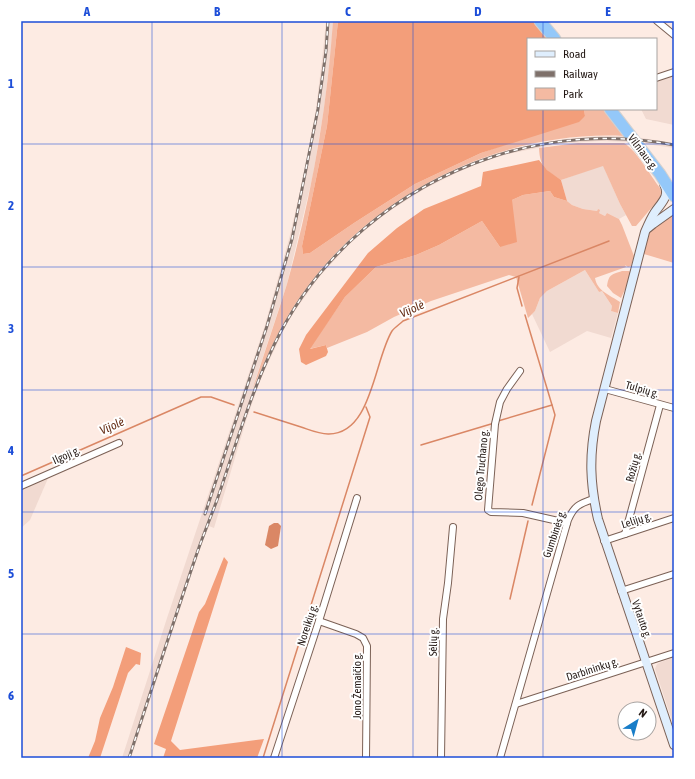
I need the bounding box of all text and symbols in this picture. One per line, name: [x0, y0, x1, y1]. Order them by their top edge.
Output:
text: A: [83, 4, 91, 19]
text: B: [214, 4, 221, 19]
text: C: [345, 4, 351, 19]
text: D: [474, 4, 482, 19]
text: E: [605, 4, 611, 19]
legend: [527, 38, 657, 110]
text: Road: [563, 47, 586, 61]
text: Railway: [563, 67, 598, 81]
text: 1: [8, 76, 14, 91]
text: Park: [563, 87, 584, 101]
street label: Vilniaus g.: [626, 132, 660, 172]
text: 2: [8, 198, 14, 213]
water label: Vijolė: [398, 297, 427, 321]
text: 3: [8, 321, 14, 336]
street label: Tulpių g.: [624, 379, 660, 399]
water label: Vijolė: [98, 414, 127, 438]
street label: Olego Truchano g.: [472, 429, 490, 501]
text: 4: [7, 443, 14, 458]
street label: Ilgoji g.: [51, 444, 81, 466]
street label: Rožių g.: [623, 451, 643, 483]
street label: Gumbinės g.: [540, 509, 568, 559]
street label: Lelijų g.: [620, 510, 653, 530]
text: 5: [8, 566, 14, 581]
street label: Vytauto g.: [630, 598, 654, 640]
street label: Noreikių g.: [295, 603, 319, 647]
street label: Sėlių g.: [427, 628, 439, 656]
street label: Jono Žemaičio g.: [351, 653, 363, 719]
street label: Darbininkų g.: [565, 655, 619, 683]
text: 6: [8, 688, 14, 703]
north arrow: [617, 701, 657, 741]
text: N: [637, 706, 649, 720]

